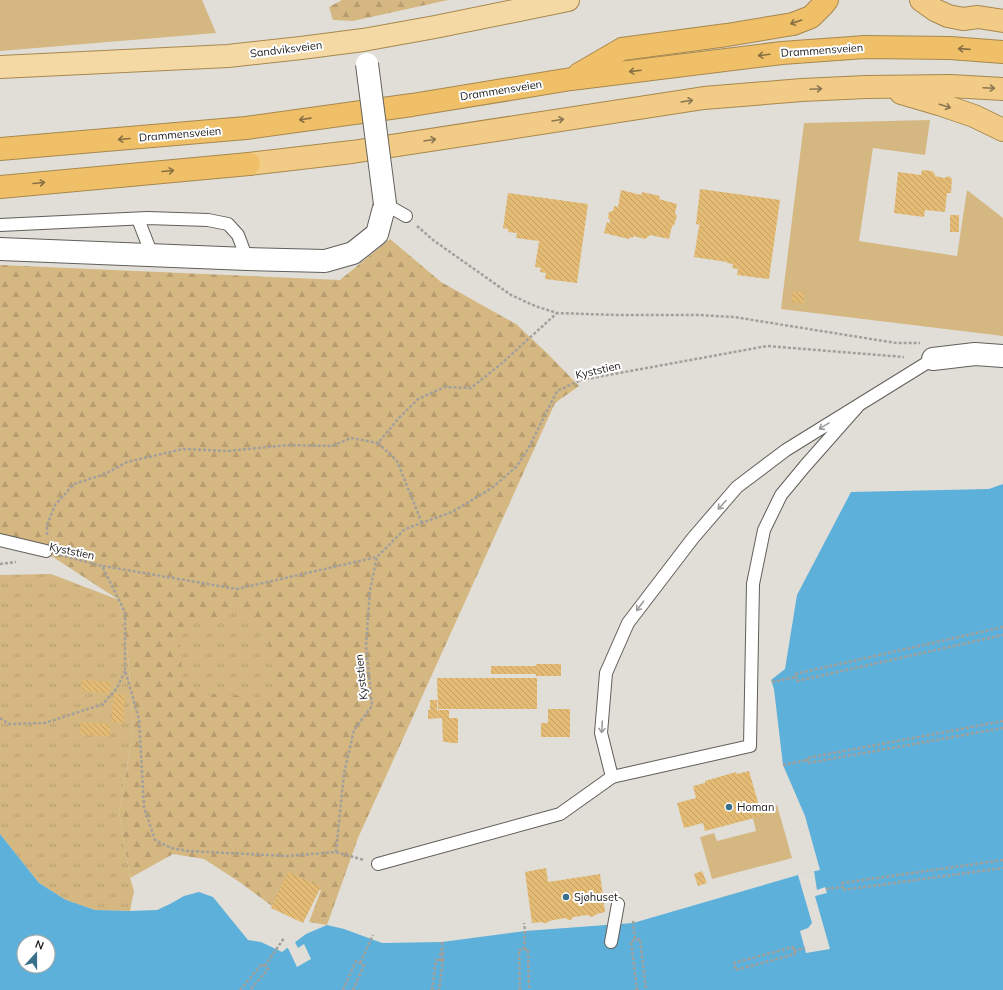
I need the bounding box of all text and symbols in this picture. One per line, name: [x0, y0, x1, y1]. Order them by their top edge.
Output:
one-way arrow: [791, 19, 803, 27]
street label: Sandviksveien: [249, 38, 323, 60]
street label: Drammensveien: [780, 40, 864, 60]
one-way arrow: [958, 45, 971, 53]
one-way arrow: [758, 51, 771, 59]
one-way arrow: [629, 67, 642, 75]
street label: Drammensveien: [459, 77, 543, 103]
one-way arrow: [982, 85, 995, 92]
one-way arrow: [809, 86, 822, 93]
one-way arrow: [680, 97, 693, 105]
one-way arrow: [938, 103, 951, 110]
one-way arrow: [299, 116, 312, 123]
one-way arrow: [552, 116, 565, 124]
street label: Drammensveien: [138, 123, 222, 145]
one-way arrow: [118, 135, 131, 142]
one-way arrow: [423, 136, 436, 144]
one-way arrow: [161, 168, 174, 175]
one-way arrow: [32, 180, 45, 187]
street label: Kyststien: [574, 358, 622, 382]
one-way arrow: [818, 423, 830, 431]
one-way arrow: [717, 500, 726, 510]
street label: Kyststien: [48, 539, 96, 563]
one-way arrow: [636, 601, 645, 612]
street label: Kyststien: [352, 653, 370, 701]
one-way arrow: [598, 721, 606, 734]
place label: Homan: [737, 800, 774, 814]
marker: Homan: [724, 802, 734, 812]
place label: Sjøhuset: [574, 890, 618, 904]
marker: Sjøhuset: [561, 892, 571, 902]
north arrow: [16, 934, 56, 974]
text: N: [33, 937, 46, 953]

